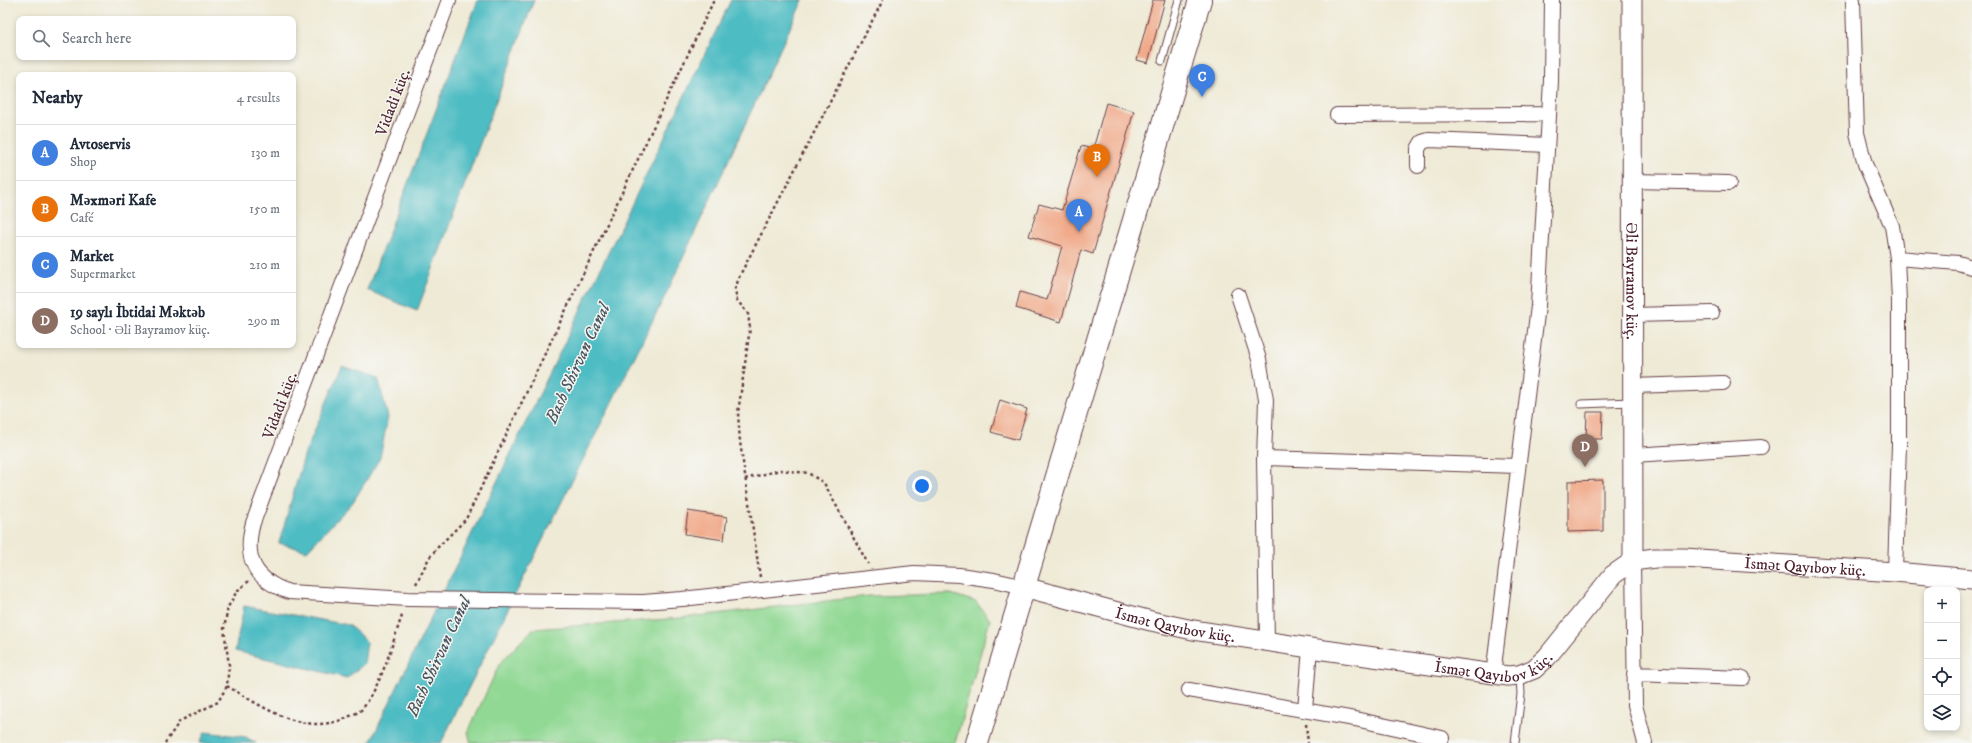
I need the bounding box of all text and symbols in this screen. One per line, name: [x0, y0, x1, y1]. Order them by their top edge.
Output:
search box: [16, 16, 296, 60]
icon: search: [30, 27, 52, 49]
text: Search here: [62, 29, 131, 48]
pin: C: [1189, 64, 1215, 97]
street label: Vidadi küç.: [371, 66, 415, 140]
text: Nearby: [32, 87, 82, 109]
text: 4 results: [237, 90, 280, 106]
text: Avtoservis: [70, 135, 130, 154]
pin: B: [1084, 144, 1110, 177]
text: A: [41, 145, 49, 161]
text: 130 m: [251, 145, 280, 161]
text: Shop: [70, 154, 96, 170]
text: Məxməri Kafe: [70, 191, 156, 210]
pin: A: [1066, 199, 1092, 232]
text: B: [41, 201, 49, 217]
text: 150 m: [249, 201, 280, 217]
text: Café: [70, 210, 94, 226]
street label: Əli Bayramov küç.: [1621, 222, 1642, 340]
text: Market: [70, 247, 114, 266]
text: C: [41, 257, 49, 273]
text: 210 m: [249, 257, 280, 273]
text: Supermarket: [70, 266, 136, 282]
water label: Bash Shirvan Canal: [540, 299, 616, 428]
text: 19 saylı İbtidai Məktəb: [70, 303, 205, 322]
text: D: [40, 313, 50, 329]
text: 290 m: [248, 313, 280, 329]
text: School · Əli Bayramov küç.: [70, 322, 210, 338]
street label: Vidadi küç.: [258, 369, 302, 443]
pin: D: [1572, 434, 1598, 467]
your location: [912, 476, 932, 496]
street label: İsmət Qayıbov küç.: [1744, 553, 1867, 581]
map controls: [1924, 587, 1960, 731]
button: +: [1924, 587, 1960, 623]
water label: Bash Shirvan Canal: [401, 592, 477, 721]
street label: İsmət Qayıbov küç.: [1113, 603, 1237, 647]
button: −: [1924, 623, 1960, 659]
street label: İsmət Qayıbov küç.: [1433, 649, 1558, 687]
button: locate: [1924, 659, 1960, 695]
button: layers: [1924, 695, 1960, 731]

